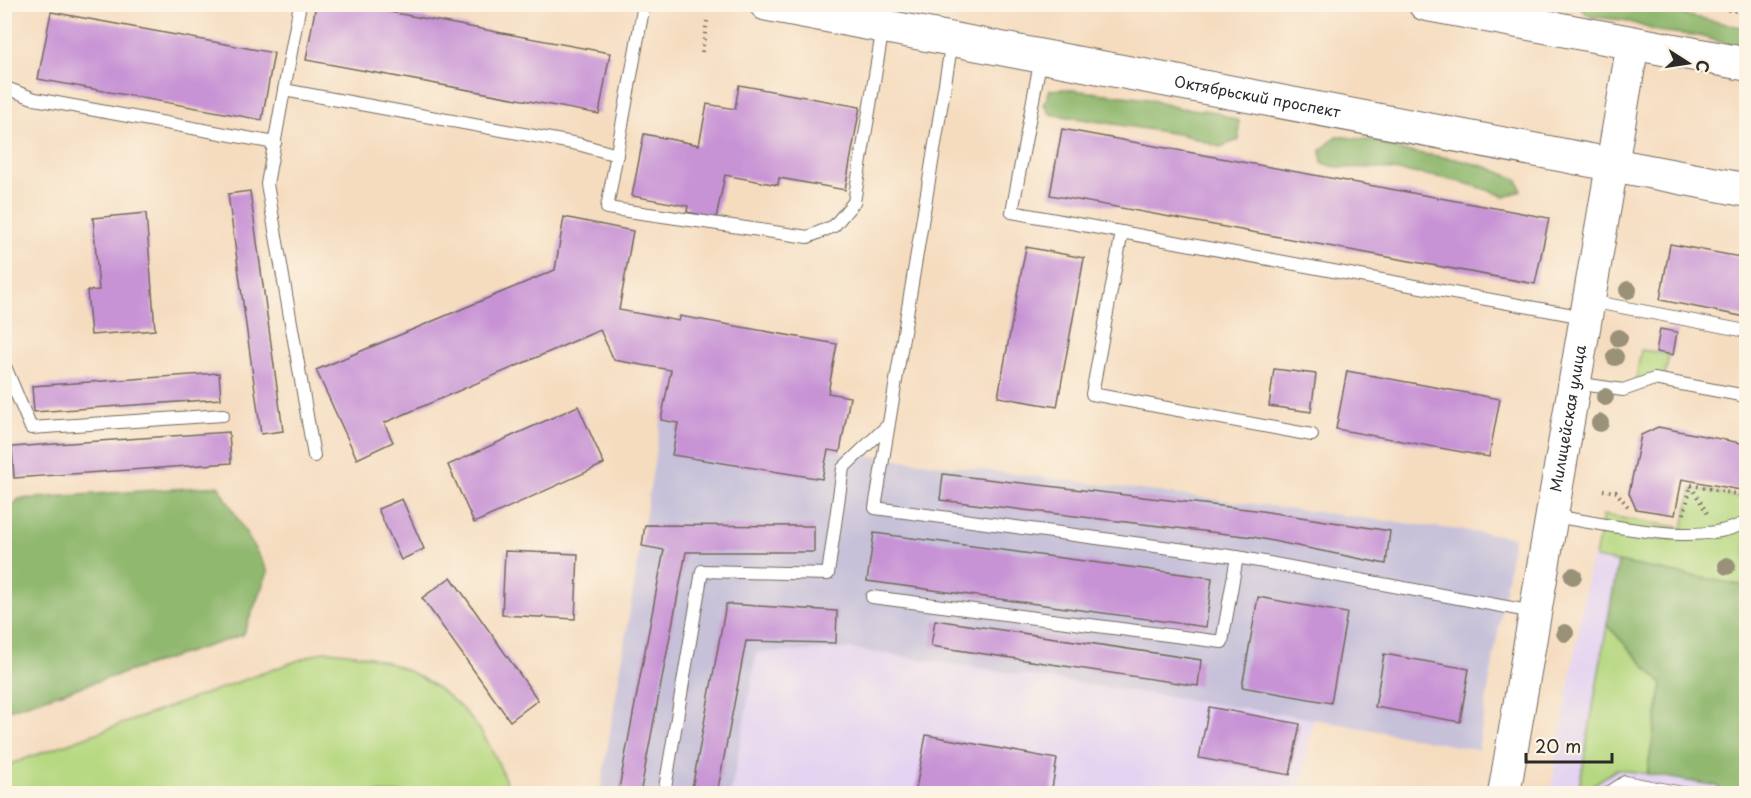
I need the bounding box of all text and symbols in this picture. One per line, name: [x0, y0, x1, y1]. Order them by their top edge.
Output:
north arrow: [1658, 33, 1718, 93]
text: С: [1691, 58, 1717, 75]
street label: Октябрьский проспект: [1172, 69, 1343, 123]
street label: Милицейская улица: [1543, 342, 1591, 494]
scale bar: [1526, 726, 1612, 764]
text: 20 m: [1535, 732, 1581, 759]

